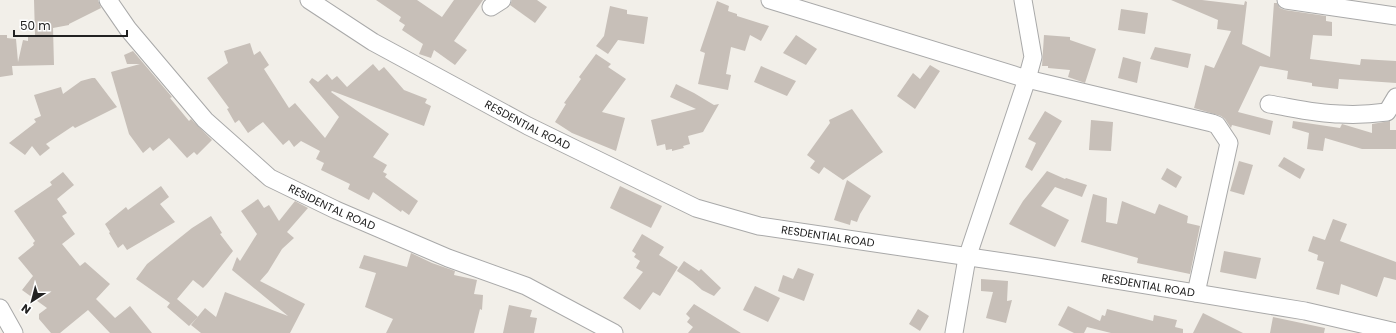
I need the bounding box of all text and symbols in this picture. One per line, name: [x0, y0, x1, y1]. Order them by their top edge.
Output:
scale bar: [14, 12, 127, 38]
text: 50 m: [20, 17, 51, 34]
street label: RESDENTIAL ROAD: [482, 96, 573, 154]
street label: RESIDENTAL ROAD: [286, 180, 378, 234]
street label: RESDENTIAL ROAD: [780, 221, 876, 251]
street label: RESDENTIAL ROAD: [1100, 270, 1196, 301]
north arrow: [12, 281, 52, 321]
text: N: [18, 300, 34, 318]

